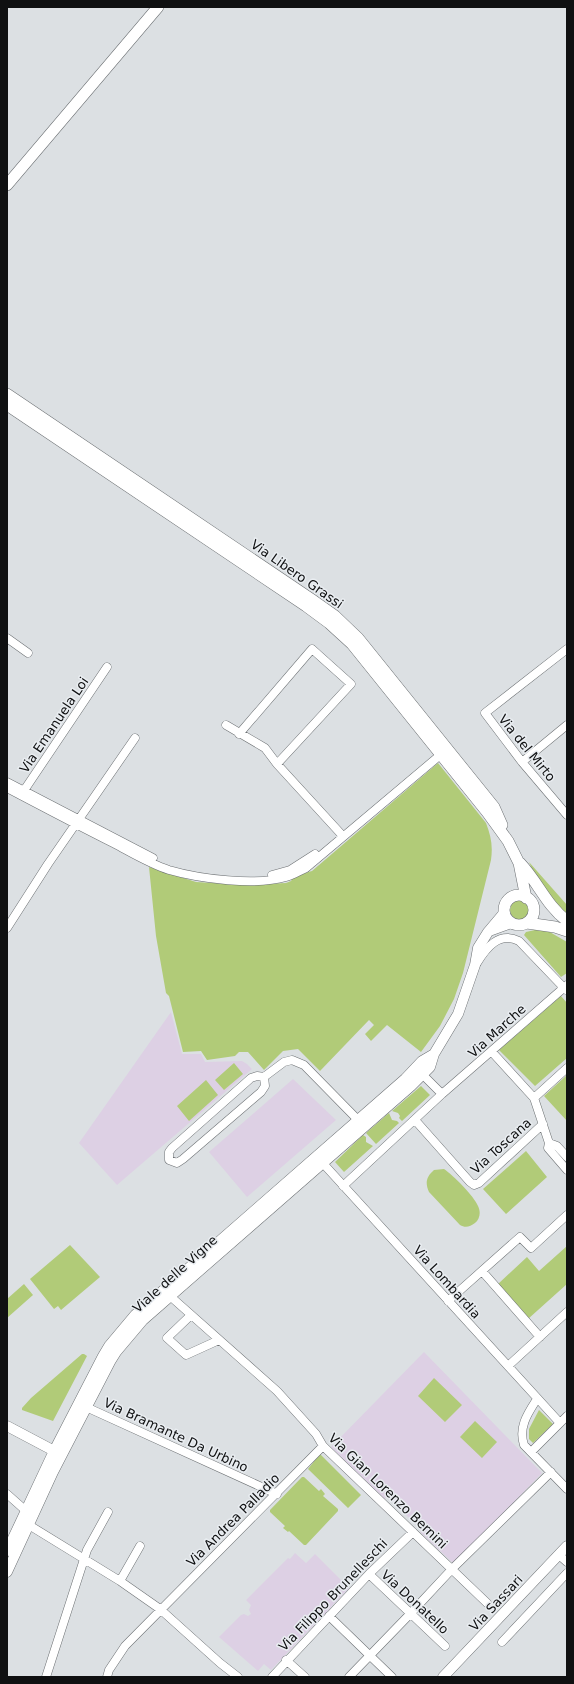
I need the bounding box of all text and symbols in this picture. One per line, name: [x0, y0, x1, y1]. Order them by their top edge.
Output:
street label: Via Libero Grassi: [248, 537, 346, 611]
street label: Via Emanuela Loi: [16, 674, 92, 776]
street label: Via del Mirto: [496, 712, 559, 784]
street label: Via Marche: [465, 1001, 529, 1061]
street label: Via Toscana: [468, 1115, 534, 1177]
street label: Viale delle Vigne: [130, 1232, 220, 1316]
street label: Via Lombardia: [410, 1242, 484, 1322]
street label: Via Bramante Da Urbino: [101, 1395, 251, 1475]
street label: Via Gian Lorenzo Bernini: [326, 1430, 450, 1552]
street label: Via Andrea Palladio: [183, 1470, 283, 1570]
street label: Via Filippo Brunelleschi: [276, 1536, 390, 1654]
street label: Via Donatello: [378, 1567, 452, 1637]
street label: Via Sassari: [466, 1572, 526, 1634]

